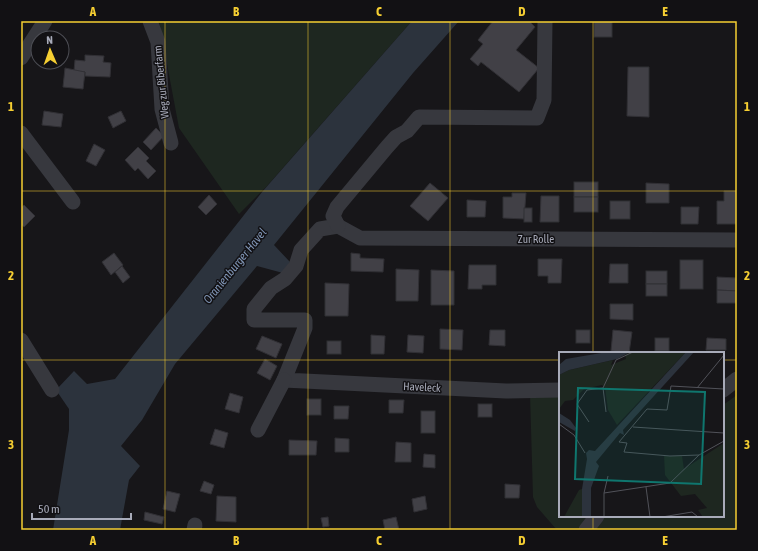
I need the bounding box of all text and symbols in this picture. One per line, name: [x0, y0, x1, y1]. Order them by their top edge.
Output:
text: A: [89, 4, 97, 19]
text: B: [233, 4, 240, 19]
text: C: [376, 4, 382, 19]
text: D: [518, 4, 526, 19]
text: E: [662, 4, 668, 19]
north arrow: [30, 30, 70, 70]
text: N: [46, 34, 53, 46]
street label: Weg zur Biberfarm: [151, 45, 171, 119]
text: 1: [8, 99, 14, 114]
text: 1: [744, 99, 750, 114]
water label: Oranienburger Havel: [201, 226, 269, 306]
street label: Zur Rolle: [518, 233, 554, 245]
text: 2: [8, 268, 14, 283]
text: 2: [744, 268, 750, 283]
inset map: [559, 352, 724, 517]
street label: Haveleck: [403, 380, 441, 394]
text: 3: [8, 437, 14, 452]
text: 3: [744, 437, 750, 452]
scale bar: [32, 495, 131, 521]
text: 50 m: [38, 502, 60, 516]
text: A: [89, 533, 97, 548]
text: B: [233, 533, 240, 548]
text: C: [376, 533, 382, 548]
text: D: [518, 533, 526, 548]
text: E: [662, 533, 668, 548]

